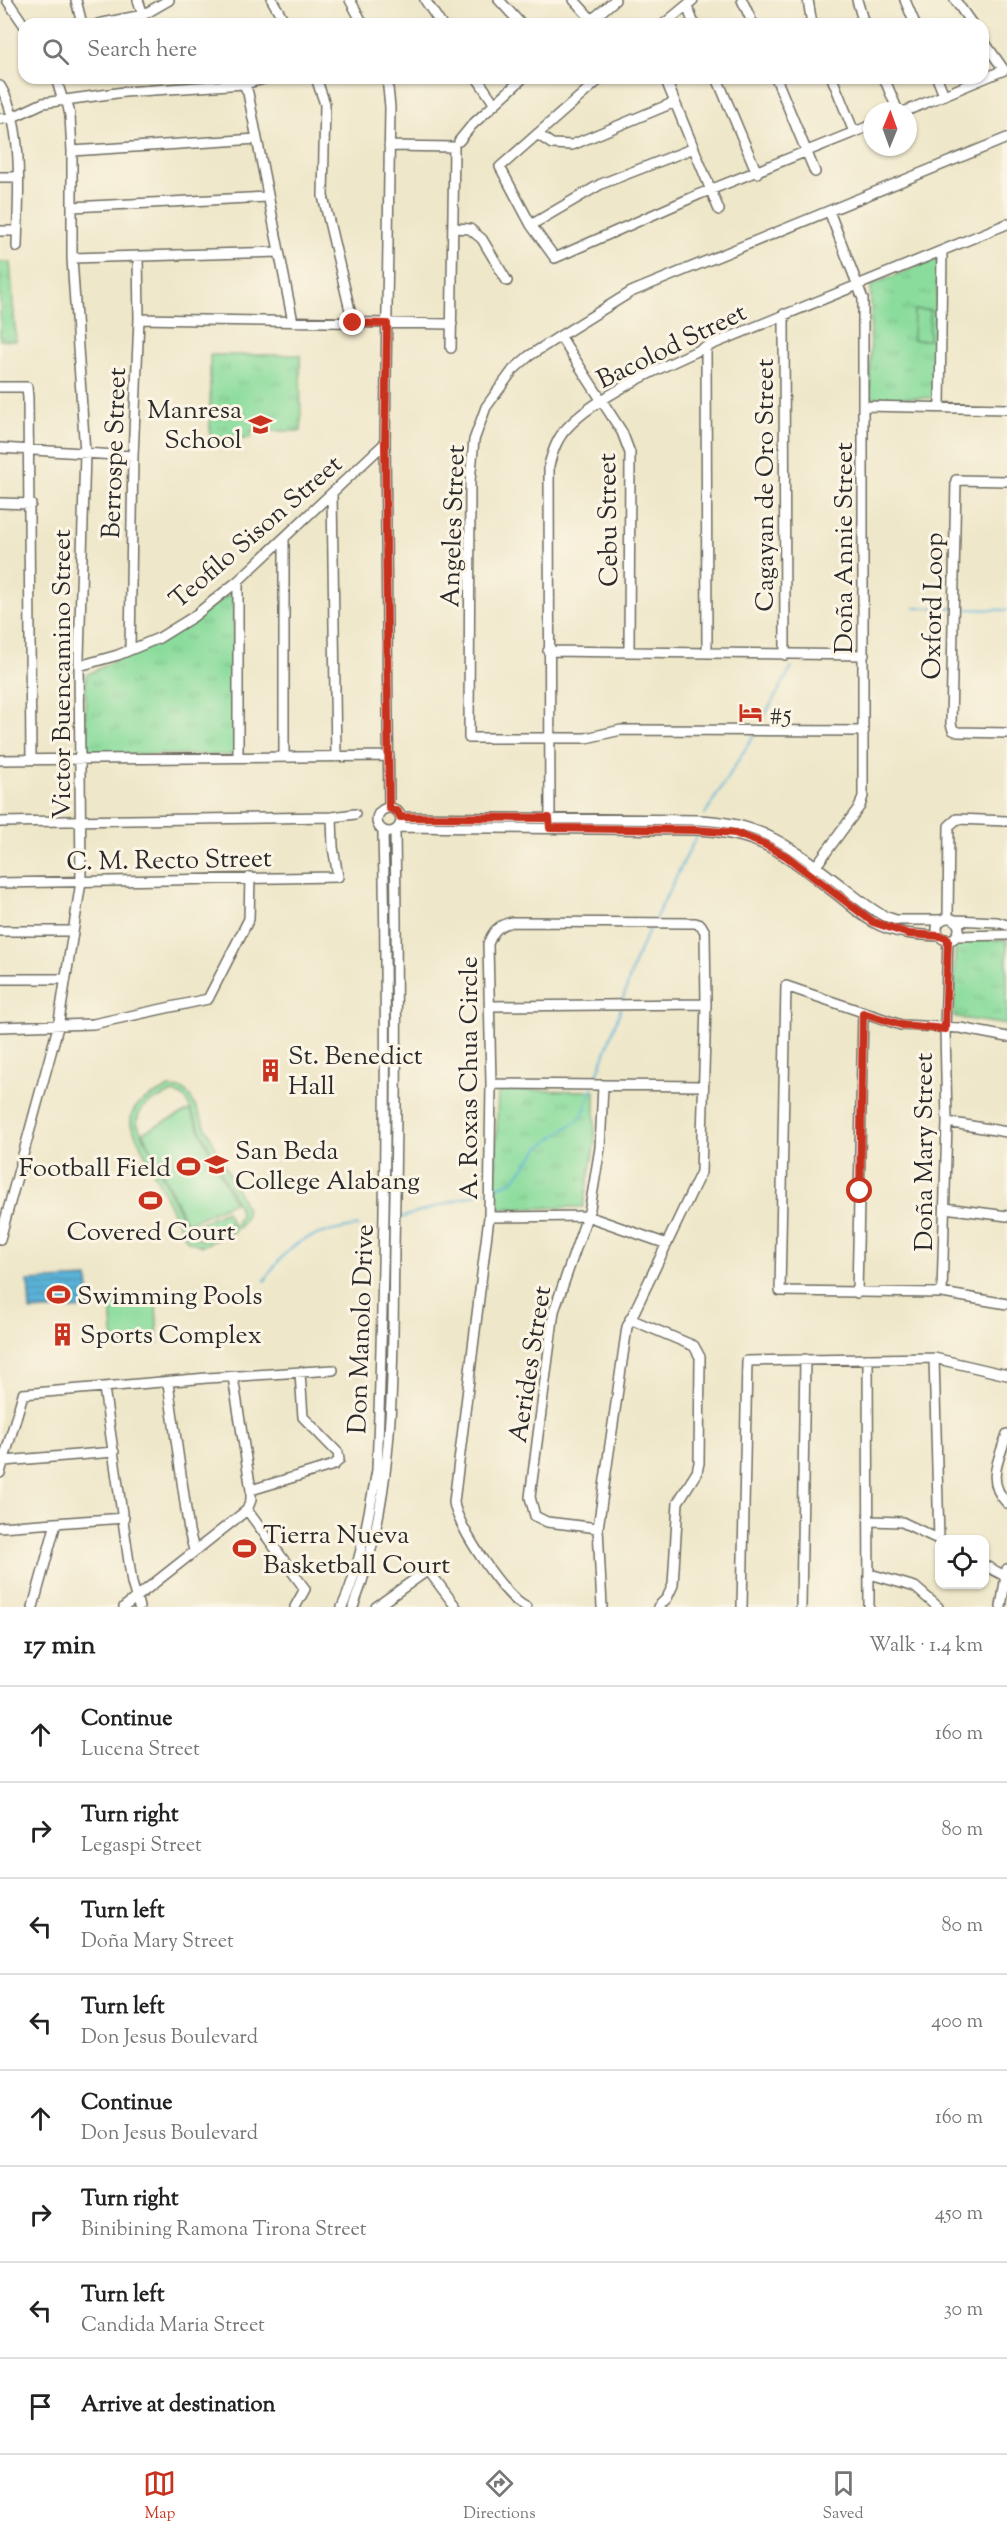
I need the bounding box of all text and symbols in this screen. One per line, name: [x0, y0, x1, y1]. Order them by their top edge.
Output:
search box: [18, 18, 989, 84]
icon: search: [39, 35, 72, 68]
text: Search here: [87, 35, 197, 67]
north arrow: [863, 102, 917, 156]
street label: Bacolod Street: [591, 295, 753, 399]
route end: [339, 309, 365, 335]
street label: Cagayan de Oro Street: [748, 358, 785, 612]
street label: Berrospe Street: [94, 367, 137, 540]
place label: Manresa School: [147, 393, 242, 460]
school or university icon: Manresa School: [247, 411, 273, 437]
street label: Doña Annie Street: [827, 442, 864, 654]
street label: Angeles Street: [433, 444, 476, 608]
street label: Teofilo Sison Street: [162, 447, 351, 619]
street label: Cebu Street: [590, 453, 629, 587]
street label: Victor Buencamino Street: [45, 529, 82, 819]
street label: Oxford Loop: [915, 532, 954, 680]
place label: #5: [769, 697, 792, 734]
hotel icon: #5: [738, 700, 764, 726]
street label: C. M. Recto Street: [66, 841, 272, 882]
street label: A. Roxas Chua Circle: [452, 956, 489, 1200]
place label: St. Benedict Hall: [288, 1039, 423, 1106]
street label: Doña Mary Street: [907, 1053, 944, 1251]
building icon: St. Benedict Hall: [257, 1057, 283, 1083]
place label: San Beda College Alabang: [235, 1134, 420, 1201]
place label: Football Field: [19, 1151, 171, 1188]
school or university icon: San Beda College Alabang: [204, 1152, 230, 1178]
sports icon: Football Field: [176, 1154, 202, 1180]
route start: [846, 1177, 872, 1203]
sports icon: Covered Court: [138, 1187, 164, 1213]
place label: Covered Court: [67, 1215, 236, 1252]
street label: Don Manolo Drive: [340, 1223, 385, 1435]
place label: Swimming Pools: [77, 1279, 262, 1316]
sports icon: Swimming Pools: [46, 1282, 72, 1308]
street label: Aerides Street: [501, 1283, 562, 1446]
place label: Sports Complex: [80, 1318, 262, 1355]
building icon: Sports Complex: [49, 1321, 75, 1347]
place label: Tierra Nueva Basketball Court: [263, 1518, 450, 1585]
map controls: [935, 1535, 989, 1589]
button: locate: [935, 1535, 989, 1589]
sports icon: Tierra Nueva Basketball Court: [232, 1536, 258, 1562]
text: 17 min: [24, 1628, 96, 1665]
text: Walk · 1.4 km: [869, 1632, 983, 1661]
text: Continue: [81, 1704, 172, 1736]
icon: ahead: [24, 1718, 57, 1751]
text: 160 m: [935, 1720, 983, 1749]
text: Lucena Street: [81, 1736, 200, 1765]
text: Turn right: [81, 1800, 178, 1832]
icon: right: [24, 1814, 57, 1847]
text: 80 m: [942, 1816, 983, 1845]
text: Legaspi Street: [81, 1832, 202, 1861]
text: Turn left: [81, 1896, 164, 1928]
icon: left: [24, 1910, 57, 1943]
text: 80 m: [942, 1912, 983, 1941]
text: Doña Mary Street: [81, 1928, 234, 1957]
text: Turn left: [81, 1992, 164, 2024]
icon: left: [24, 2006, 57, 2039]
text: 400 m: [931, 2008, 983, 2037]
text: Don Jesus Boulevard: [81, 2024, 258, 2053]
text: Continue: [81, 2088, 172, 2120]
icon: ahead: [24, 2102, 57, 2135]
text: 160 m: [935, 2104, 983, 2133]
text: Don Jesus Boulevard: [81, 2120, 258, 2149]
text: Turn right: [81, 2184, 178, 2216]
icon: right: [24, 2198, 57, 2231]
text: 450 m: [935, 2200, 983, 2229]
text: Binibining Ramona Tirona Street: [81, 2216, 367, 2245]
text: Turn left: [81, 2280, 164, 2312]
icon: left: [24, 2294, 57, 2327]
text: 30 m: [944, 2296, 983, 2325]
text: Candida Maria Street: [81, 2312, 265, 2341]
icon: arrive: [24, 2390, 57, 2423]
text: Arrive at destination: [81, 2390, 276, 2422]
tab: Map: [143, 2467, 176, 2526]
tab: Directions: [463, 2467, 536, 2526]
tab: Saved: [822, 2467, 864, 2526]

